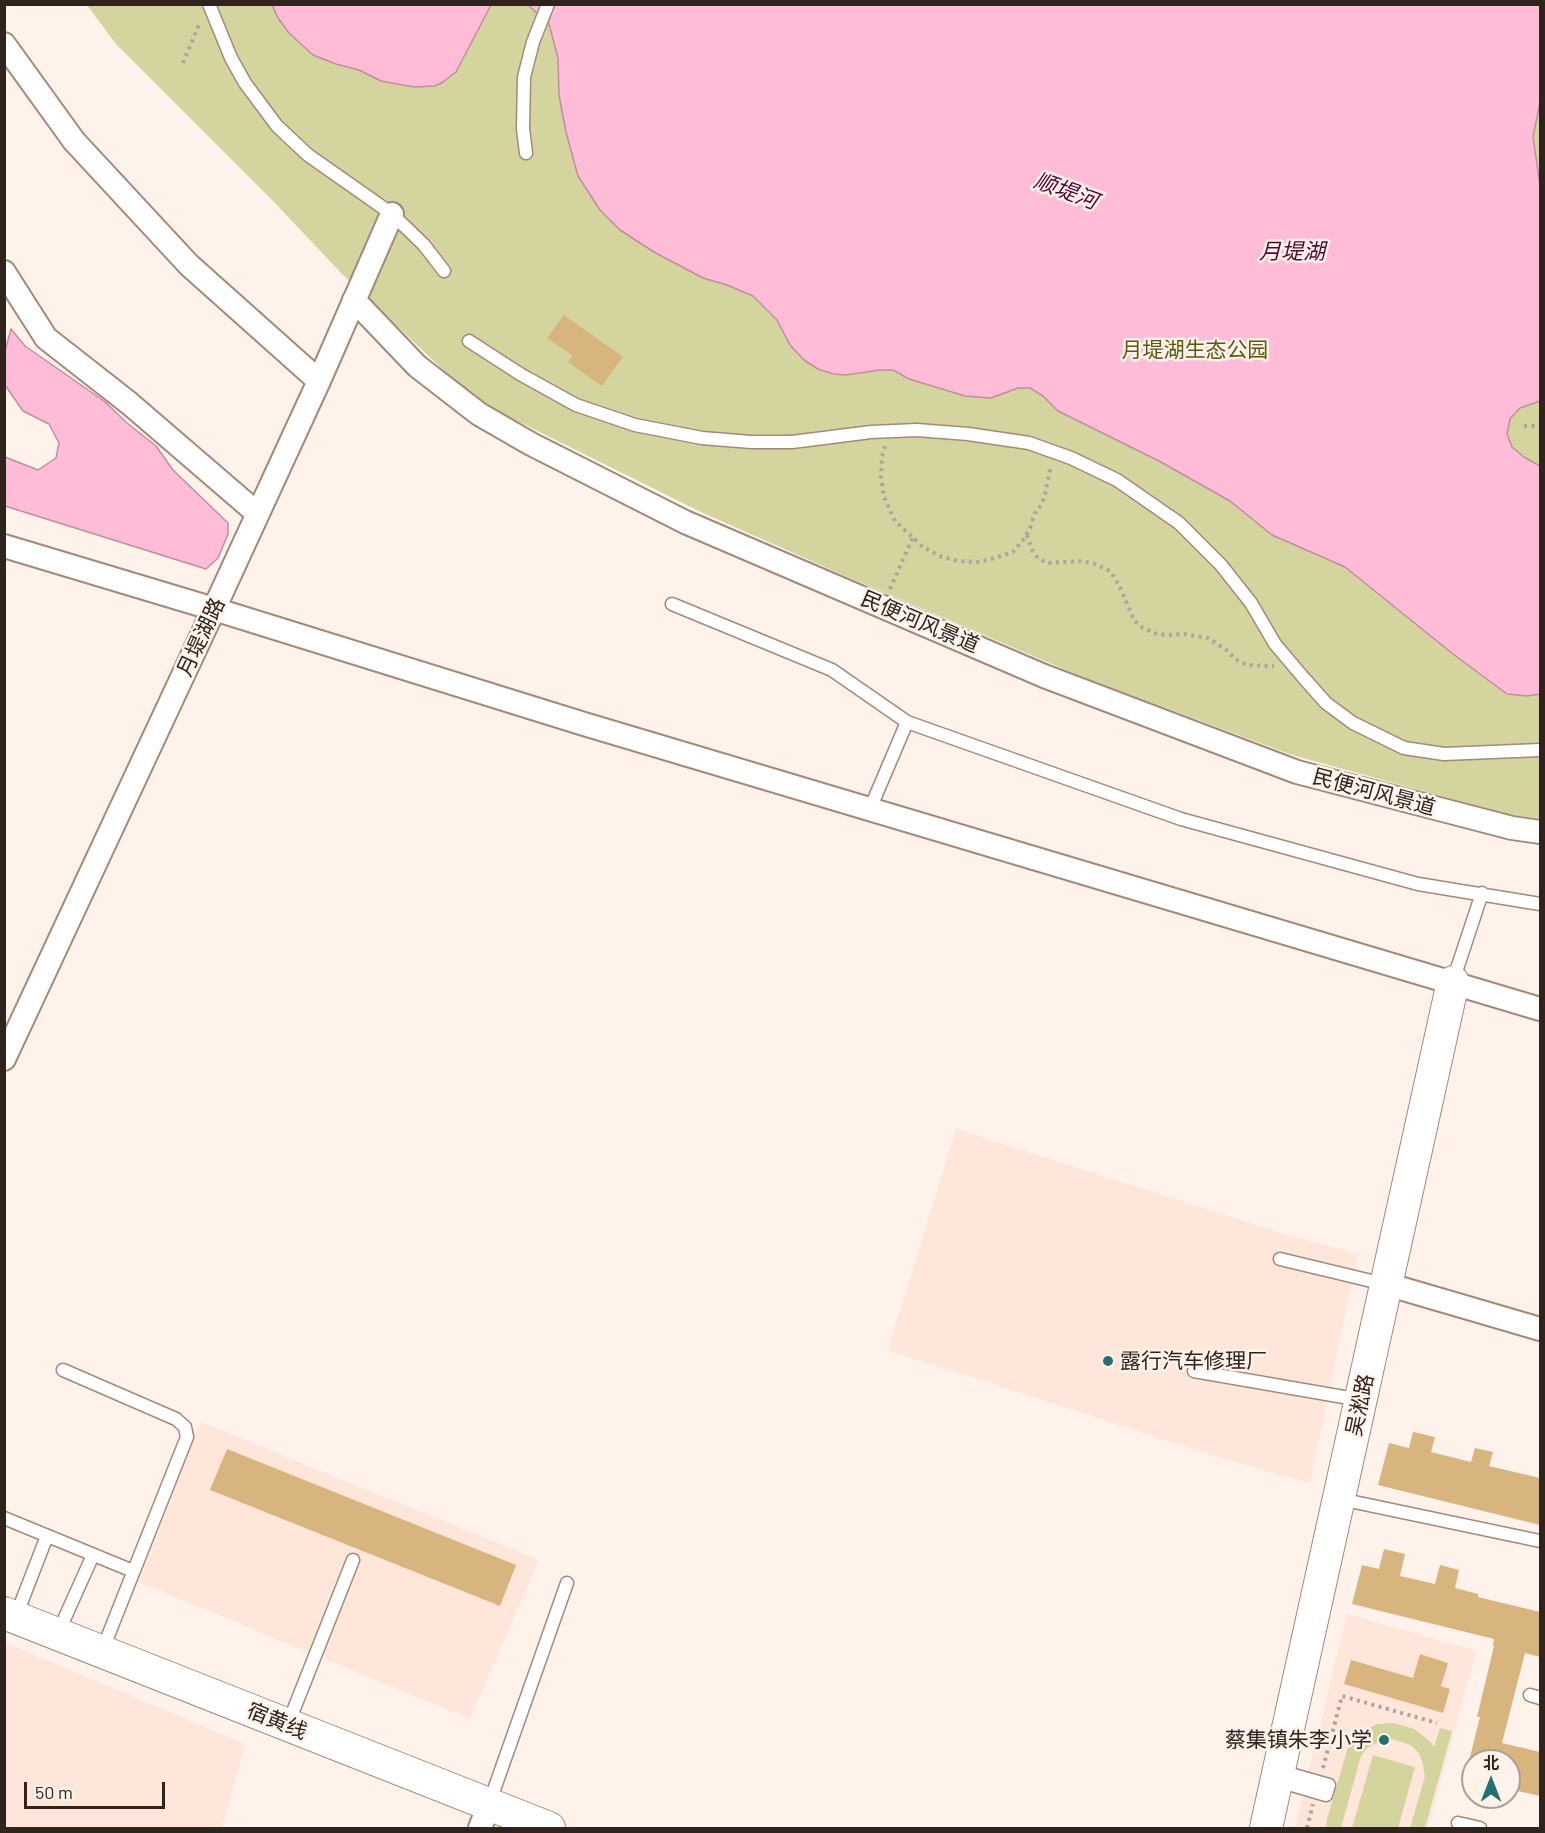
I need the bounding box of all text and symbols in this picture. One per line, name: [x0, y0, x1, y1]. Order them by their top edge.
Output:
water label: 顺堤河: [1030, 167, 1102, 215]
water label: 月堤湖: [1259, 239, 1325, 265]
park label: 月堤湖生态公园: [1122, 337, 1268, 363]
street label: 民便河风景道: [857, 586, 983, 658]
street label: 月堤湖路: [172, 594, 230, 680]
street label: 民便河风景道: [1310, 764, 1438, 820]
place label: 露行汽车修理厂: [1120, 1348, 1267, 1374]
marker: 露行汽车修理厂: [1101, 1354, 1115, 1368]
street label: 吴淞路: [1341, 1372, 1379, 1438]
street label: 宿黄线: [243, 1698, 311, 1744]
place label: 蔡集镇朱李小学: [1225, 1727, 1372, 1753]
marker: 蔡集镇朱李小学: [1377, 1733, 1391, 1747]
north arrow: [1461, 1749, 1521, 1809]
text: 北: [1483, 1753, 1499, 1772]
scale bar: [27, 1770, 168, 1808]
text: 50 m: [35, 1781, 73, 1803]

